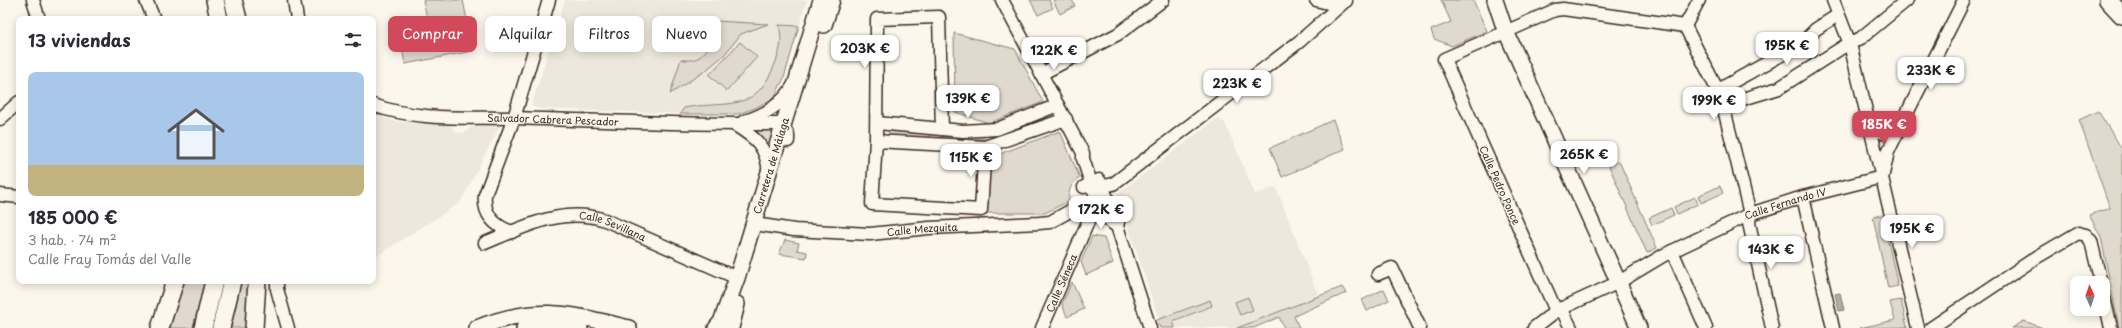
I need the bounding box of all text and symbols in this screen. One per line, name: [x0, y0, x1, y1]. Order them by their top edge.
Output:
chip: Comprar: [388, 16, 477, 52]
chip: Alquilar: [485, 16, 566, 52]
chip: Filtros: [574, 16, 644, 52]
chip: Nuevo: [652, 16, 721, 52]
text: 13 viviendas: [28, 27, 131, 53]
icon: filters: [342, 29, 364, 51]
pin: 195K €: [1754, 32, 1820, 66]
pin: 203K €: [832, 35, 898, 69]
text: 195K €: [1765, 35, 1809, 54]
pin: 122K €: [1021, 37, 1087, 71]
text: 203K €: [840, 38, 890, 57]
text: 122K €: [1030, 40, 1078, 59]
pin: 233K €: [1898, 57, 1964, 91]
text: 233K €: [1906, 60, 1956, 79]
pin: 223K €: [1204, 70, 1270, 104]
text: 223K €: [1212, 73, 1262, 92]
pin: 139K €: [935, 85, 1001, 119]
pin: 199K €: [1681, 87, 1747, 121]
text: 139K €: [946, 88, 990, 107]
text: 199K €: [1692, 90, 1736, 109]
icon: home: [160, 98, 232, 170]
street label: Salvador Cabrera Pescador: [487, 110, 619, 129]
pin: 185K €: [1851, 111, 1917, 145]
text: 185K €: [1861, 114, 1907, 133]
street label: Carretera de Málaga: [749, 115, 792, 216]
pin: 265K €: [1551, 141, 1617, 175]
street label: Calle Pedro Ponce: [1476, 143, 1525, 227]
pin: 115K €: [938, 144, 1004, 178]
text: 265K €: [1560, 144, 1608, 163]
text: 115K €: [949, 147, 993, 166]
street label: Calle Fernando IV: [1742, 183, 1828, 223]
pin: 172K €: [1068, 196, 1134, 230]
text: 172K €: [1078, 199, 1124, 218]
text: 185 000 €: [28, 204, 118, 230]
street label: Calle Sevillana: [578, 207, 649, 244]
pin: 195K €: [1879, 215, 1945, 249]
text: 195K €: [1890, 218, 1934, 237]
street label: Calle Mezquita: [886, 219, 959, 239]
text: 3 hab. · 74 m²: [28, 230, 117, 249]
pin: 143K €: [1738, 236, 1804, 270]
text: 143K €: [1748, 239, 1794, 258]
text: Calle Fray Tomás del Valle: [28, 249, 191, 268]
street label: Calle Séneca: [1042, 251, 1081, 314]
north arrow: [2070, 276, 2110, 316]
map controls: [2070, 276, 2110, 316]

